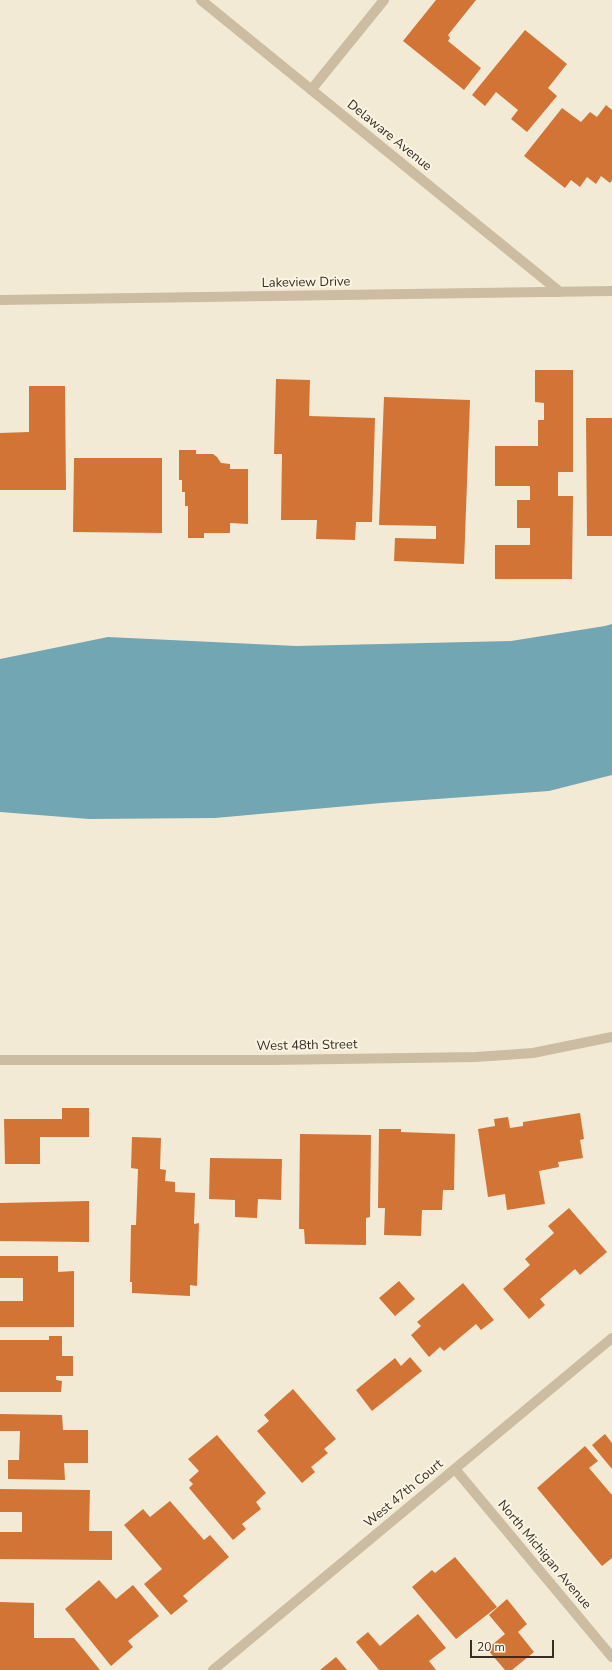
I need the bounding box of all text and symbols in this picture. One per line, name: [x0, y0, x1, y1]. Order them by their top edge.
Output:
street label: Delaware Avenue: [344, 97, 434, 175]
street label: Lakeview Drive: [261, 274, 351, 292]
street label: West 48th Street: [256, 1037, 358, 1055]
street label: West 47th Court: [362, 1457, 446, 1531]
street label: North Michigan Avenue: [494, 1497, 594, 1613]
scale bar: [472, 1632, 556, 1658]
text: 20 m: [477, 1639, 505, 1655]

